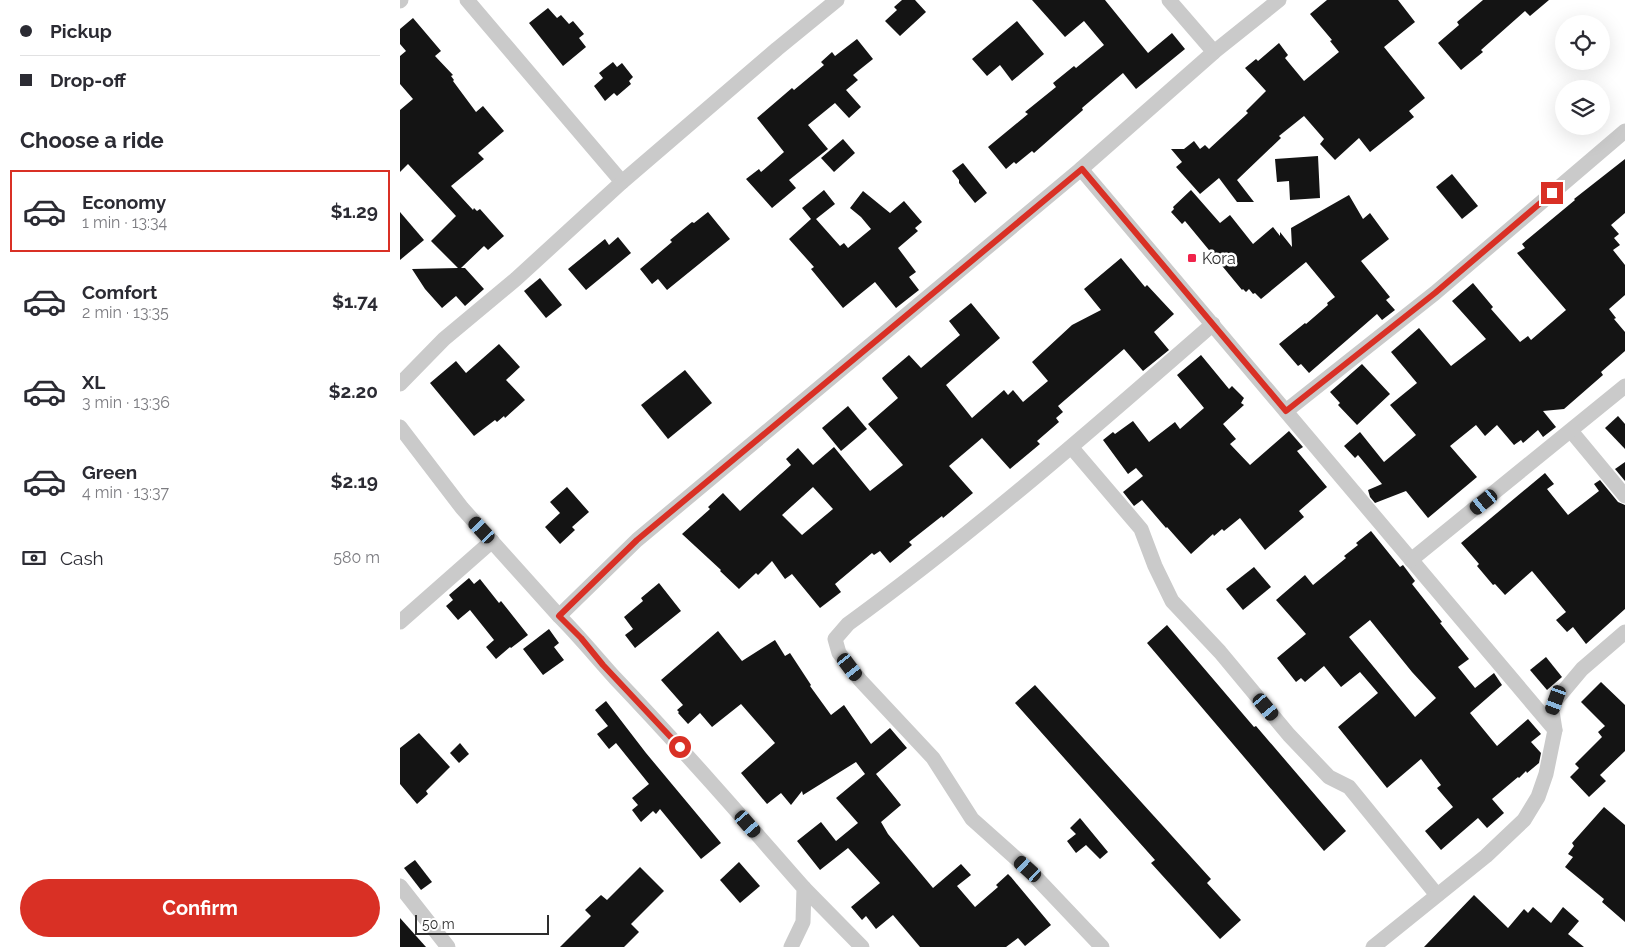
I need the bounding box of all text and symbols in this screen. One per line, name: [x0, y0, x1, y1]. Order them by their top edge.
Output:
map controls: [1555, 15, 1610, 135]
button: locate: [1555, 15, 1610, 70]
text: Pickup: [50, 20, 112, 42]
text: Drop-off: [50, 69, 126, 91]
button: layers: [1555, 80, 1610, 135]
text: Choose a ride: [20, 127, 164, 153]
route end: [1541, 182, 1563, 204]
icon: car: [22, 189, 67, 234]
text: Economy: [82, 191, 166, 213]
text: $1.29: [330, 200, 378, 222]
text: 1 min · 13:34: [82, 213, 167, 232]
place label: Kora: [1202, 249, 1236, 268]
marker: Kora: [1186, 252, 1198, 264]
icon: car: [22, 279, 67, 324]
text: Comfort: [82, 281, 157, 303]
text: $1.74: [332, 290, 378, 312]
text: 2 min · 13:35: [82, 303, 169, 322]
icon: car: [22, 369, 67, 414]
text: XL: [82, 371, 105, 393]
text: $2.20: [329, 380, 378, 402]
text: 3 min · 13:36: [82, 393, 170, 412]
icon: car: [22, 459, 67, 504]
text: Green: [82, 461, 137, 483]
text: $2.19: [330, 470, 378, 492]
text: 4 min · 13:37: [82, 483, 169, 502]
car: [1467, 487, 1500, 517]
car: [466, 514, 497, 546]
icon: cash: [20, 544, 48, 572]
text: Cash: [60, 547, 104, 569]
text: 580 m: [333, 548, 380, 567]
car: [834, 651, 865, 683]
car: [1543, 683, 1568, 717]
car: [1250, 691, 1281, 723]
route start: [669, 736, 691, 758]
car: [732, 808, 763, 840]
car: [1011, 853, 1044, 885]
button: Confirm: [20, 879, 380, 937]
scale bar: [415, 912, 549, 935]
text: 50 m: [422, 916, 455, 932]

